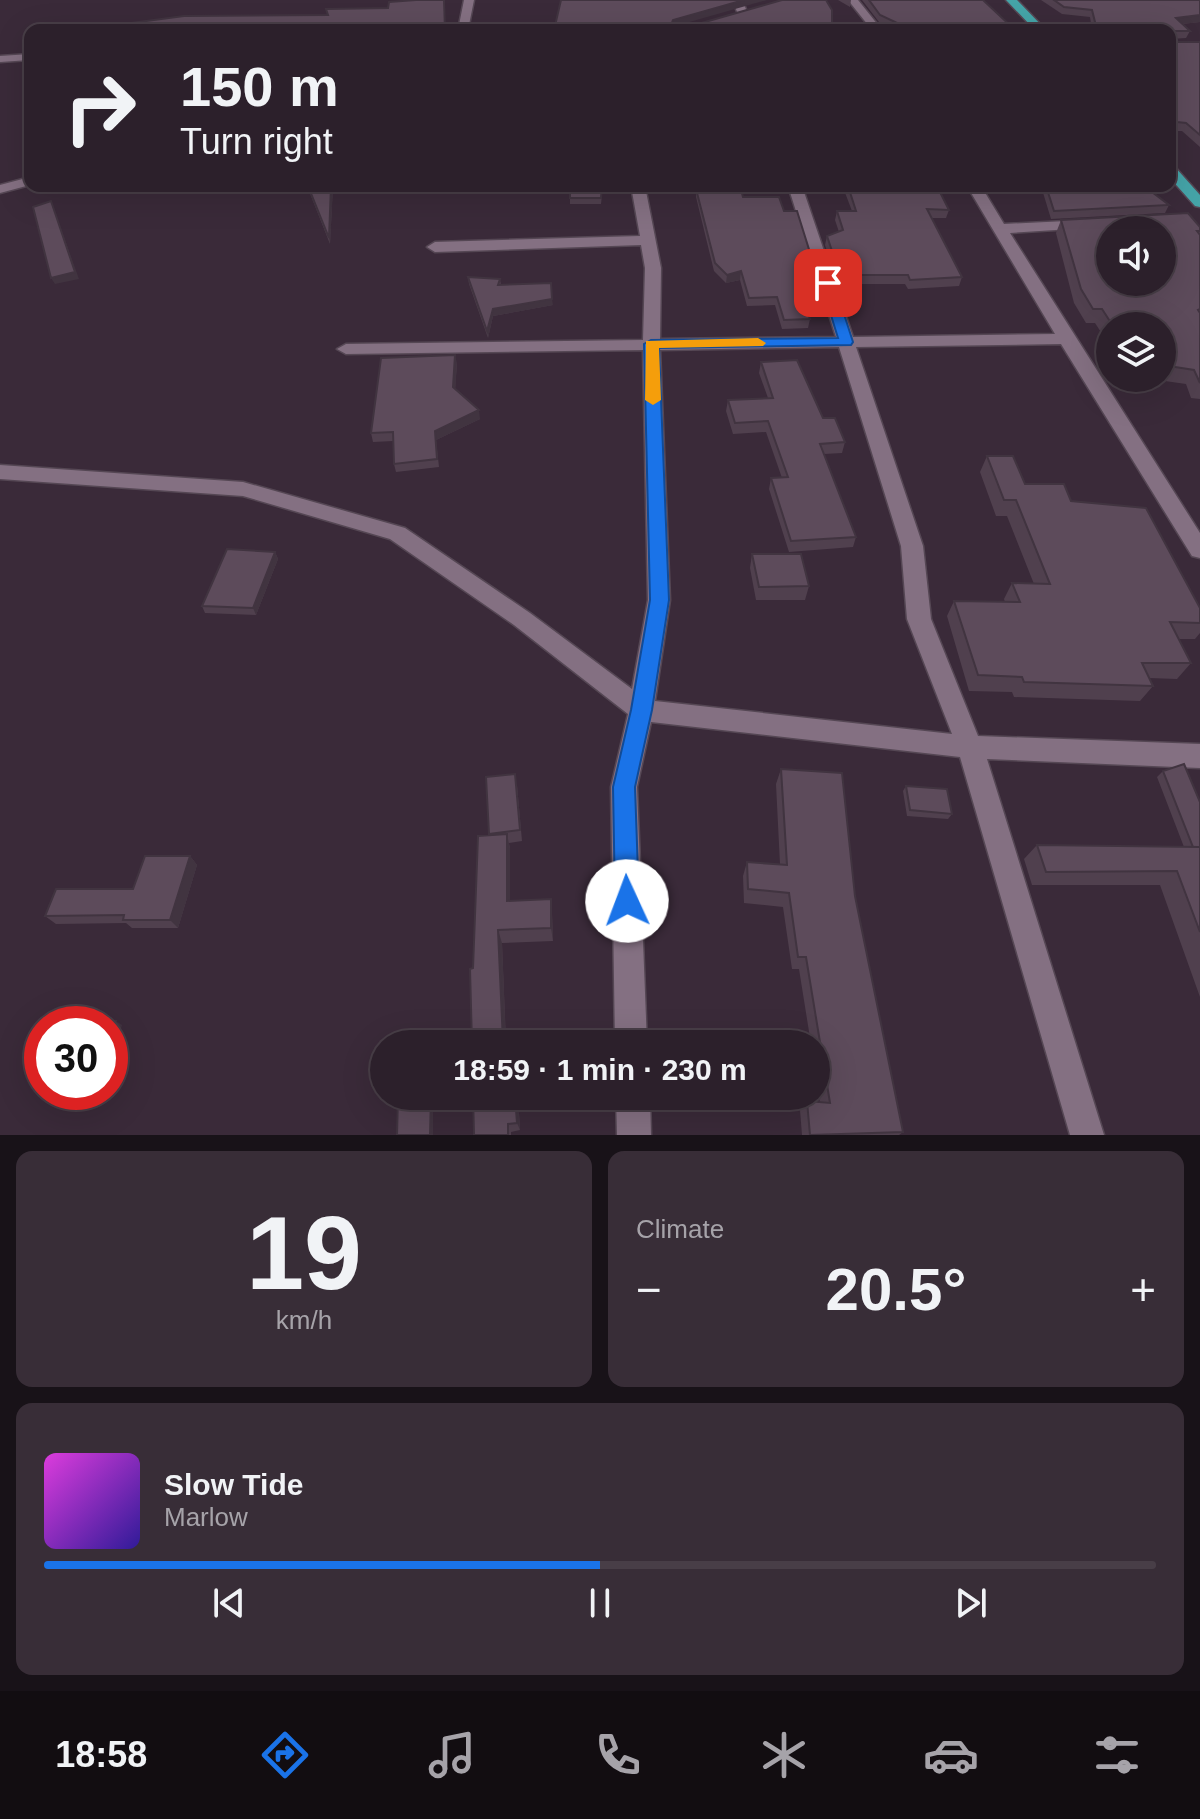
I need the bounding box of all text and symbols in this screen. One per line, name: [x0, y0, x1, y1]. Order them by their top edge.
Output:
text: 150 m: [180, 55, 339, 118]
icon: right: [48, 56, 152, 160]
text: Turn right: [180, 121, 333, 162]
map controls: [1096, 216, 1176, 392]
button: sound: [1096, 216, 1176, 296]
pin: [794, 249, 862, 317]
icon: arrive: [806, 261, 850, 305]
button: layers: [1096, 312, 1176, 392]
position arrow: [585, 859, 669, 943]
speed limit sign: 30: [24, 1006, 128, 1110]
text: 18:59 · 1 min · 230 m: [453, 1053, 747, 1086]
text: 19: [246, 1195, 362, 1311]
text: Climate: [636, 1214, 724, 1244]
text: 20.5°: [826, 1256, 966, 1323]
text: −: [636, 1265, 662, 1314]
text: +: [1130, 1265, 1156, 1314]
text: km/h: [276, 1305, 332, 1335]
text: Slow Tide: [164, 1468, 303, 1501]
text: Marlow: [164, 1502, 248, 1532]
icon: previous: [207, 1581, 251, 1625]
icon: pause: [578, 1581, 622, 1625]
icon: next: [949, 1581, 993, 1625]
icon: directions: [257, 1727, 313, 1783]
icon: music: [424, 1727, 480, 1783]
icon: phone: [590, 1727, 646, 1783]
icon: climate: [756, 1727, 812, 1783]
icon: car: [923, 1727, 979, 1783]
icon: filters: [1089, 1727, 1145, 1783]
text: 18:58: [55, 1734, 147, 1775]

